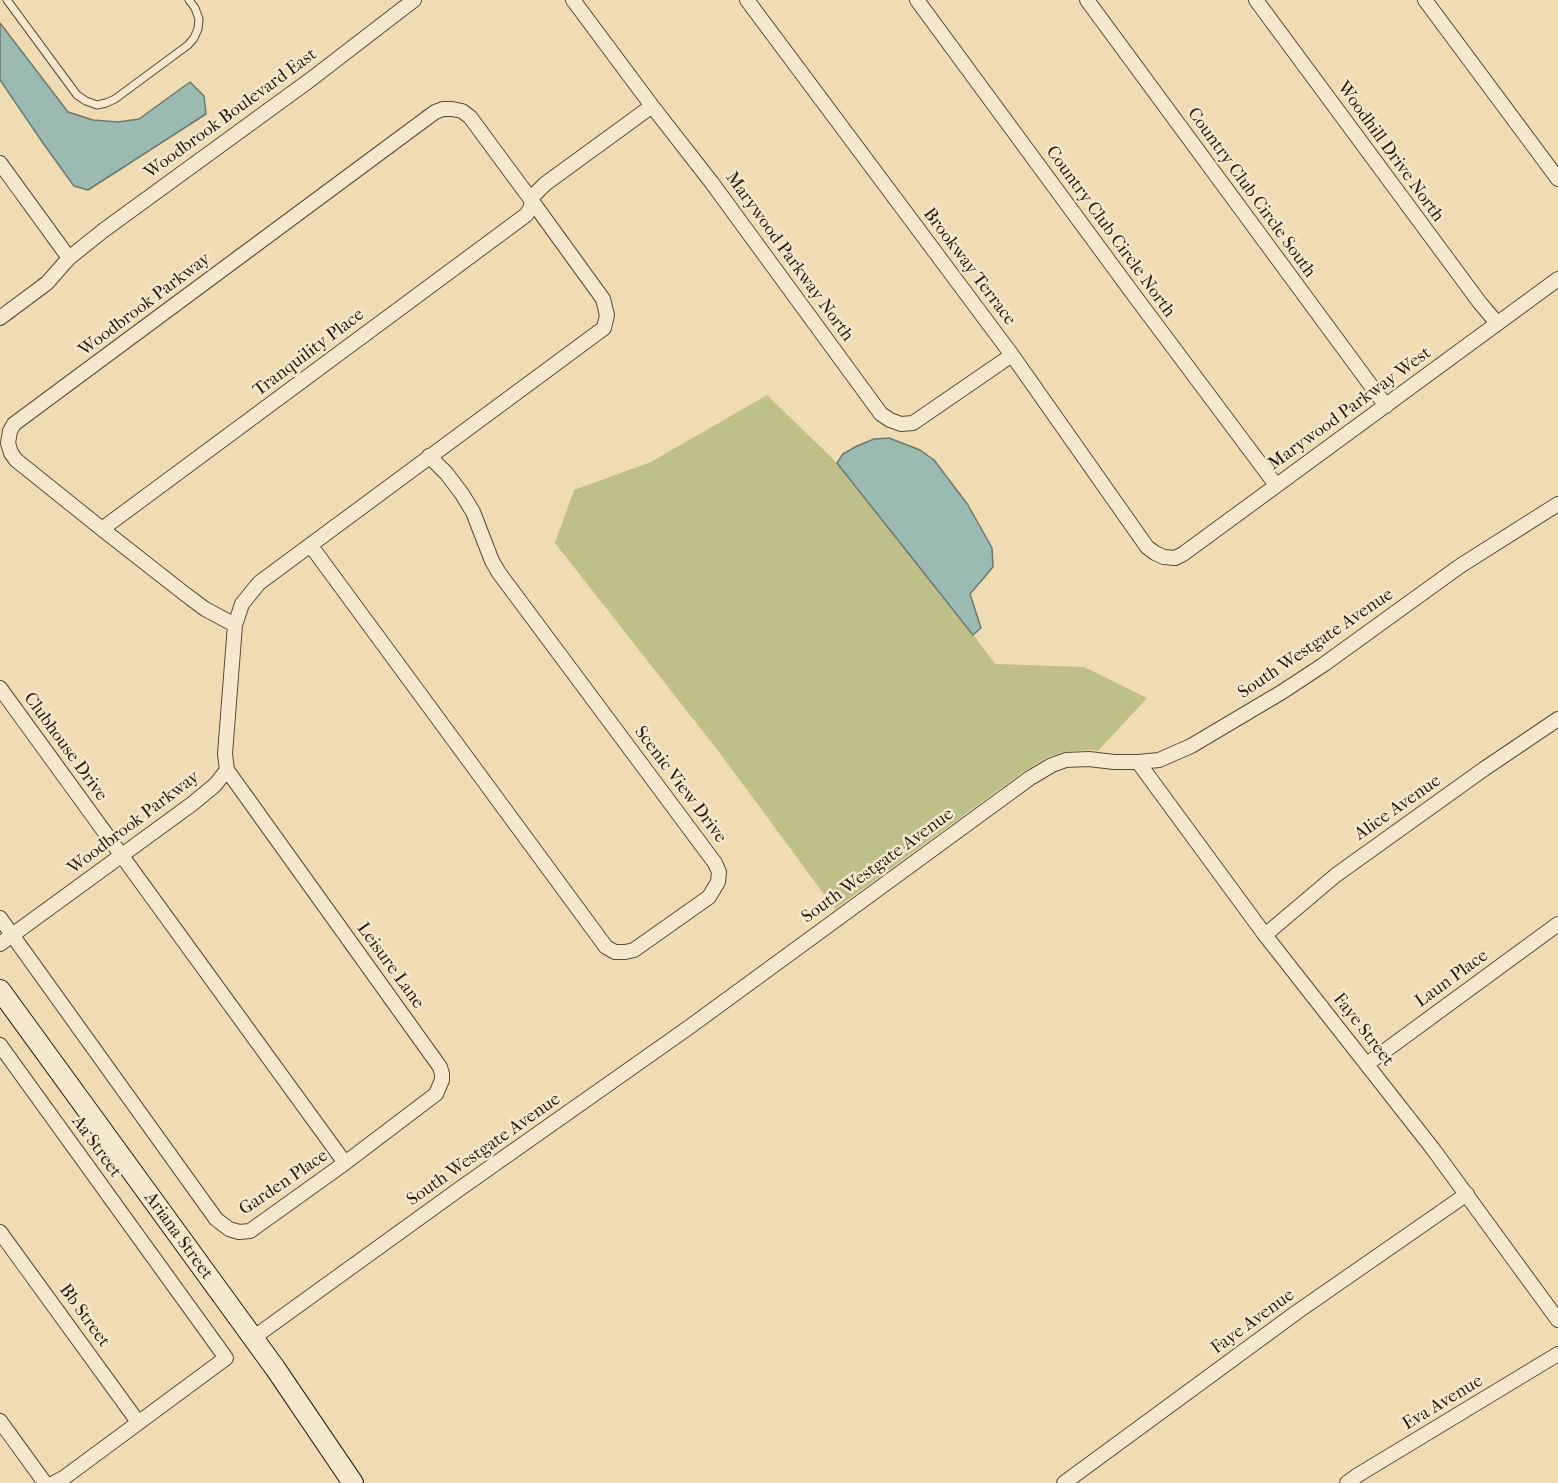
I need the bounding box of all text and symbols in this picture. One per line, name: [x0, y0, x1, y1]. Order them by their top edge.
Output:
street label: Woodbrook Boulevard East: [141, 44, 321, 184]
street label: Woodhill Drive North: [1332, 78, 1448, 226]
street label: Country Club Circle South: [1182, 104, 1320, 282]
street label: Country Club Circle North: [1041, 142, 1179, 322]
street label: Marywood Parkway North: [720, 168, 858, 346]
street label: Brookway Terrace: [918, 204, 1020, 330]
street label: Woodbrook Parkway: [75, 248, 215, 362]
street label: Tranquility Place: [249, 304, 369, 402]
street label: Marywood Parkway West: [1264, 343, 1436, 475]
street label: South Westgate Avenue: [1234, 584, 1398, 704]
street label: Clubhouse Drive: [18, 689, 112, 805]
street label: Scenic View Drive: [629, 722, 731, 848]
street label: Woodbrook Parkway: [64, 766, 204, 880]
street label: Alice Avenue: [1351, 770, 1445, 846]
street label: South Westgate Avenue: [798, 804, 958, 928]
street label: Leisure Lane: [352, 919, 428, 1013]
street label: Laun Place: [1411, 945, 1493, 1013]
street label: Faye Street: [1328, 989, 1398, 1071]
street label: South Westgate Avenue: [403, 1089, 565, 1211]
street label: Aa Street: [66, 1112, 126, 1182]
street label: Garden Place: [235, 1145, 333, 1221]
street label: Ariana Street: [139, 1188, 217, 1284]
street label: Bb Street: [54, 1280, 114, 1352]
street label: Faye Avenue: [1207, 1285, 1299, 1359]
street label: Eva Avenue: [1399, 1371, 1487, 1435]

